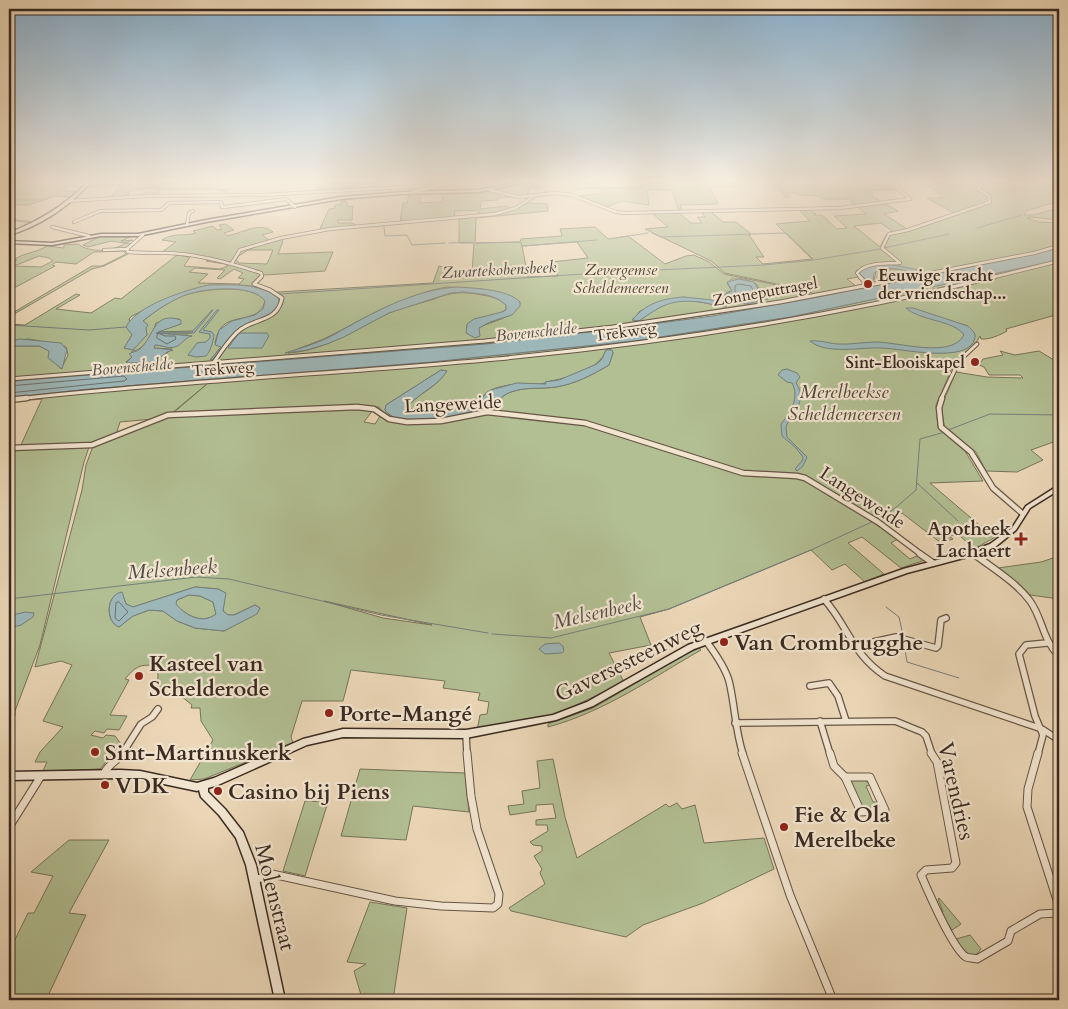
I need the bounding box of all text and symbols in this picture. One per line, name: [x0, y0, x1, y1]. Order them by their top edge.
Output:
water label: Zwartekobensbeek: [441, 256, 557, 284]
park label: Zevergemse Scheldemeersen: [573, 259, 669, 299]
place label: Eeuwige kracht der vriendschap...: [878, 265, 1007, 305]
street label: Zonneputtragel: [711, 272, 819, 312]
marker: Eeuwige kracht der vriendschap...: [862, 278, 874, 290]
water label: Bovenschelde: [494, 317, 579, 347]
street label: Trekweg: [593, 317, 658, 347]
water label: Bovenschelde: [91, 352, 174, 382]
place label: Sint-Elooiskapel: [845, 352, 965, 374]
street label: Trekweg: [191, 356, 255, 382]
marker: Sint-Elooiskapel: [969, 356, 981, 368]
park label: Merelbeekse Scheldemeersen: [787, 379, 901, 427]
street label: Langeweide: [404, 388, 503, 420]
street label: Langeweide: [814, 460, 911, 535]
place label: Apotheek Lachaert: [927, 516, 1011, 564]
marker: Apotheek Lachaert: [1015, 533, 1027, 545]
water label: Melsenbeek: [126, 553, 218, 586]
water label: Melsenbeek: [550, 589, 644, 636]
street label: Gaversesteenweg: [550, 612, 708, 709]
place label: Van Crombrugghe: [734, 628, 923, 658]
marker: Van Crombrugghe: [718, 636, 730, 648]
place label: Kasteel van Schelderode: [149, 649, 270, 704]
marker: Kasteel van Schelderode: [133, 670, 145, 682]
place label: Porte-Mangé: [339, 699, 472, 729]
marker: Porte-Mangé: [323, 707, 335, 719]
place label: Sint-Martinuskerk: [105, 738, 292, 768]
street label: Varendries: [930, 739, 982, 843]
marker: Sint-Martinuskerk: [89, 746, 101, 758]
place label: VDK: [115, 771, 169, 801]
place label: Casino bij Piens: [228, 777, 390, 807]
marker: VDK: [99, 779, 111, 791]
marker: Casino bij Piens: [212, 785, 224, 797]
place label: Fie & Ola Merelbeke: [794, 800, 896, 855]
marker: Fie & Ola Merelbeke: [778, 821, 790, 833]
street label: Molenstraat: [247, 841, 303, 954]

